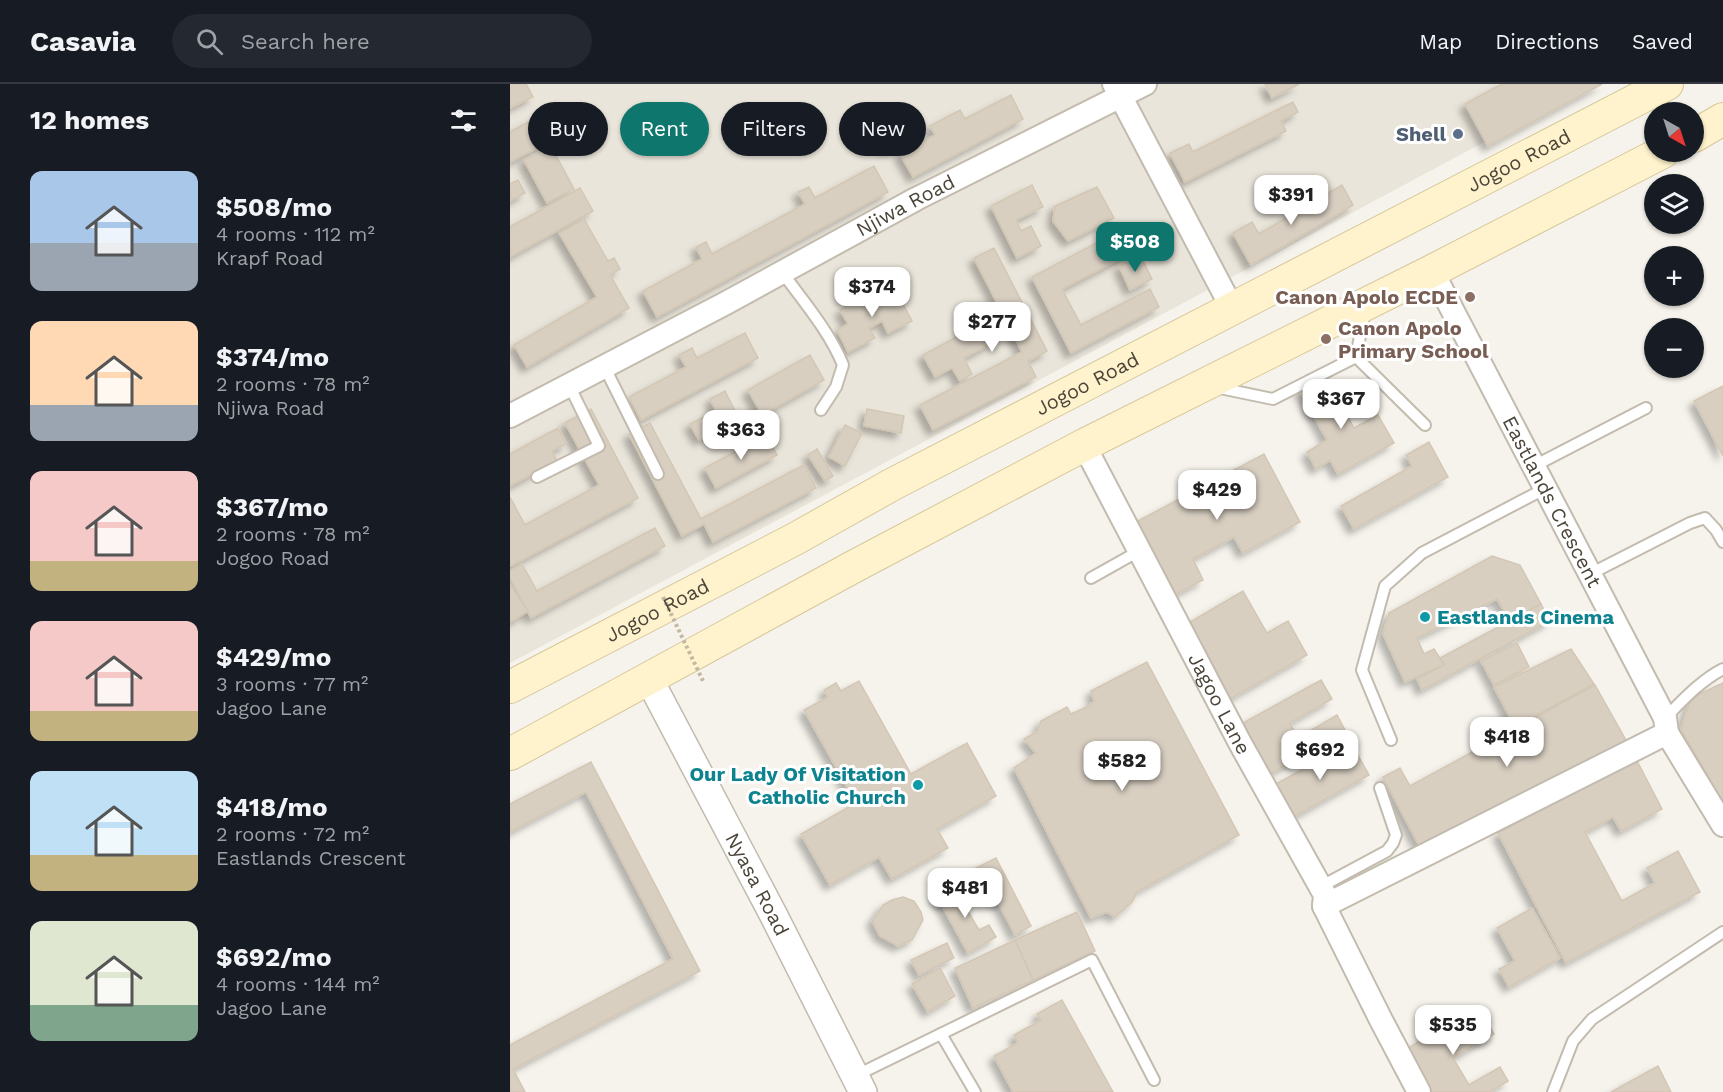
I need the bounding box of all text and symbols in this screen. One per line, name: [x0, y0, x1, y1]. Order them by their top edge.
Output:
search box: [172, 14, 592, 68]
text: Casavia: [30, 25, 136, 58]
icon: search: [193, 25, 226, 58]
text: Search here: [241, 29, 370, 54]
text: Map: [1419, 29, 1462, 54]
text: Directions: [1495, 29, 1599, 54]
text: Saved: [1632, 29, 1693, 54]
chip: Buy: [528, 102, 608, 156]
chip: Rent: [620, 102, 709, 156]
chip: Filters: [721, 102, 827, 156]
chip: New: [839, 102, 926, 156]
north arrow: [1644, 102, 1704, 162]
map controls: [1644, 102, 1704, 378]
icon: filters: [447, 104, 480, 137]
text: 12 homes: [30, 105, 149, 135]
place label: Shell: [1396, 122, 1446, 146]
street label: Jogoo Road: [1463, 124, 1575, 197]
marker: Shell: [1451, 127, 1465, 141]
street label: Njiwa Road: [852, 170, 959, 241]
button: layers: [1644, 174, 1704, 234]
pin: $391: [1255, 175, 1327, 226]
text: $391: [1268, 182, 1314, 206]
text: $508/mo: [216, 192, 332, 222]
icon: home: [78, 195, 150, 267]
text: 4 rooms · 112 m²: [216, 222, 375, 246]
pin: $508: [1099, 222, 1171, 273]
text: $508: [1110, 229, 1160, 253]
text: Krapf Road: [216, 246, 323, 270]
button: +: [1644, 246, 1704, 306]
pin: $374: [836, 267, 908, 318]
text: $374: [848, 274, 896, 298]
place label: Canon Apolo ECDE: [1275, 285, 1458, 309]
marker: Canon Apolo ECDE: [1463, 290, 1477, 304]
pin: $277: [956, 302, 1028, 353]
text: $277: [968, 309, 1016, 333]
place label: Canon Apolo Primary School: [1338, 316, 1489, 363]
button: −: [1644, 318, 1704, 378]
marker: Canon Apolo Primary School: [1319, 332, 1333, 346]
text: $374/mo: [216, 342, 329, 372]
icon: home: [78, 345, 150, 417]
street label: Jogoo Road: [1031, 347, 1143, 420]
text: 2 rooms · 78 m²: [216, 372, 370, 396]
pin: $367: [1305, 379, 1377, 430]
text: $367: [1317, 386, 1365, 410]
text: Njiwa Road: [216, 396, 324, 420]
pin: $363: [705, 410, 777, 461]
street label: Eastlands Crescent: [1498, 412, 1607, 592]
text: $363: [717, 417, 765, 441]
pin: $429: [1181, 470, 1253, 521]
text: $429: [1192, 477, 1242, 501]
text: $367/mo: [216, 492, 328, 522]
icon: home: [78, 495, 150, 567]
text: 2 rooms · 78 m²: [216, 522, 370, 546]
text: Jogoo Road: [216, 546, 329, 570]
street label: Jogoo Road: [601, 574, 713, 647]
place label: Eastlands Cinema: [1437, 605, 1614, 629]
marker: Eastlands Cinema: [1418, 610, 1432, 624]
text: $429/mo: [216, 642, 331, 672]
icon: home: [78, 645, 150, 717]
street label: Jagoo Lane: [1183, 649, 1256, 759]
text: 3 rooms · 77 m²: [216, 672, 368, 696]
text: Jagoo Lane: [216, 696, 327, 720]
pin: $418: [1471, 717, 1543, 768]
text: $418: [1484, 724, 1530, 748]
pin: $692: [1284, 730, 1356, 781]
text: $692: [1295, 737, 1345, 761]
pin: $582: [1086, 741, 1158, 792]
text: $582: [1098, 748, 1146, 772]
place label: Our Lady Of Visitation Catholic Church: [689, 762, 906, 809]
marker: Our Lady Of Visitation Catholic Church: [911, 778, 925, 792]
text: $418/mo: [216, 792, 328, 822]
icon: home: [78, 795, 150, 867]
text: 2 rooms · 72 m²: [216, 822, 369, 846]
street label: Nyasa Road: [720, 829, 794, 940]
text: Eastlands Crescent: [216, 846, 406, 870]
pin: $481: [929, 868, 1001, 919]
text: $481: [942, 875, 988, 899]
text: $692/mo: [216, 942, 332, 972]
icon: home: [78, 945, 150, 1017]
text: 4 rooms · 144 m²: [216, 972, 380, 996]
text: Jagoo Lane: [216, 996, 327, 1020]
pin: $535: [1417, 1005, 1489, 1056]
text: $535: [1429, 1012, 1477, 1036]

